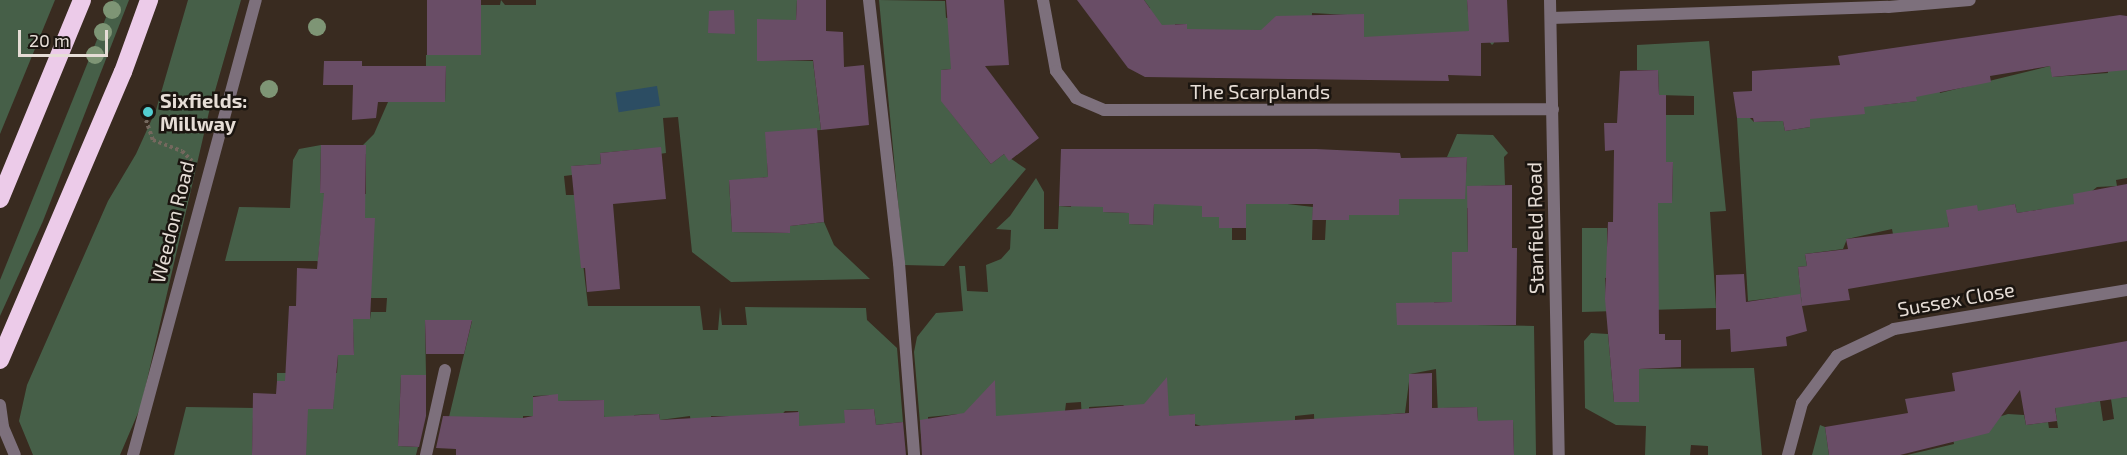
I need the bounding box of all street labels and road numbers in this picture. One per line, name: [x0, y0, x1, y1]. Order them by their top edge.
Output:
street label: The Scarplands: [1190, 79, 1330, 103]
street label: Weedon Road: [145, 158, 199, 286]
street label: Stanfield Road: [1522, 162, 1548, 294]
street label: Sussex Close: [1896, 277, 2016, 321]

